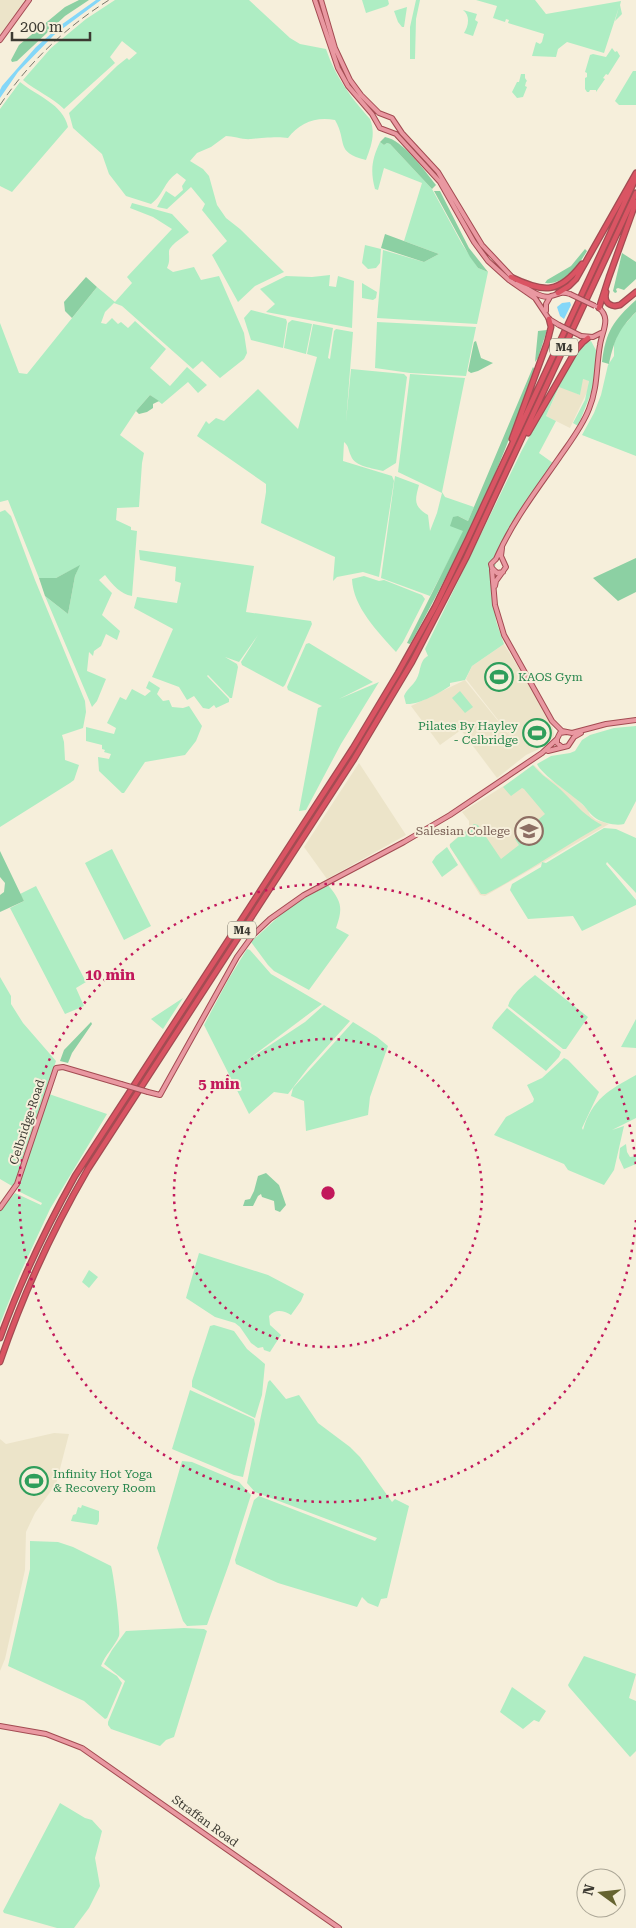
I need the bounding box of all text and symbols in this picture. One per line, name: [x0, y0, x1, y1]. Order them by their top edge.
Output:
scale bar: [12, 10, 90, 42]
text: 200 m: [20, 18, 63, 36]
road number: M4: [550, 338, 578, 356]
sports icon: KAOS Gym: [484, 662, 514, 692]
place label: KAOS Gym: [518, 670, 583, 684]
sports icon: Pilates By Hayley - Celbridge: [522, 718, 552, 748]
place label: Pilates By Hayley - Celbridge: [418, 719, 519, 747]
school or university icon: Salesian College: [514, 816, 544, 846]
place label: Salesian College: [416, 824, 510, 838]
road number: M4: [228, 922, 256, 938]
text: 10 min: [85, 966, 135, 984]
text: 5 min: [198, 1075, 240, 1093]
street label: Celbridge Road: [7, 1077, 47, 1166]
centre of rings: [319, 1184, 337, 1202]
sports icon: Infinity Hot Yoga & Recovery Room: [19, 1466, 49, 1496]
place label: Infinity Hot Yoga & Recovery Room: [53, 1467, 156, 1495]
street label: Straffan Road: [169, 1792, 241, 1850]
north arrow: [576, 1868, 626, 1918]
text: N: [579, 1882, 598, 1897]

